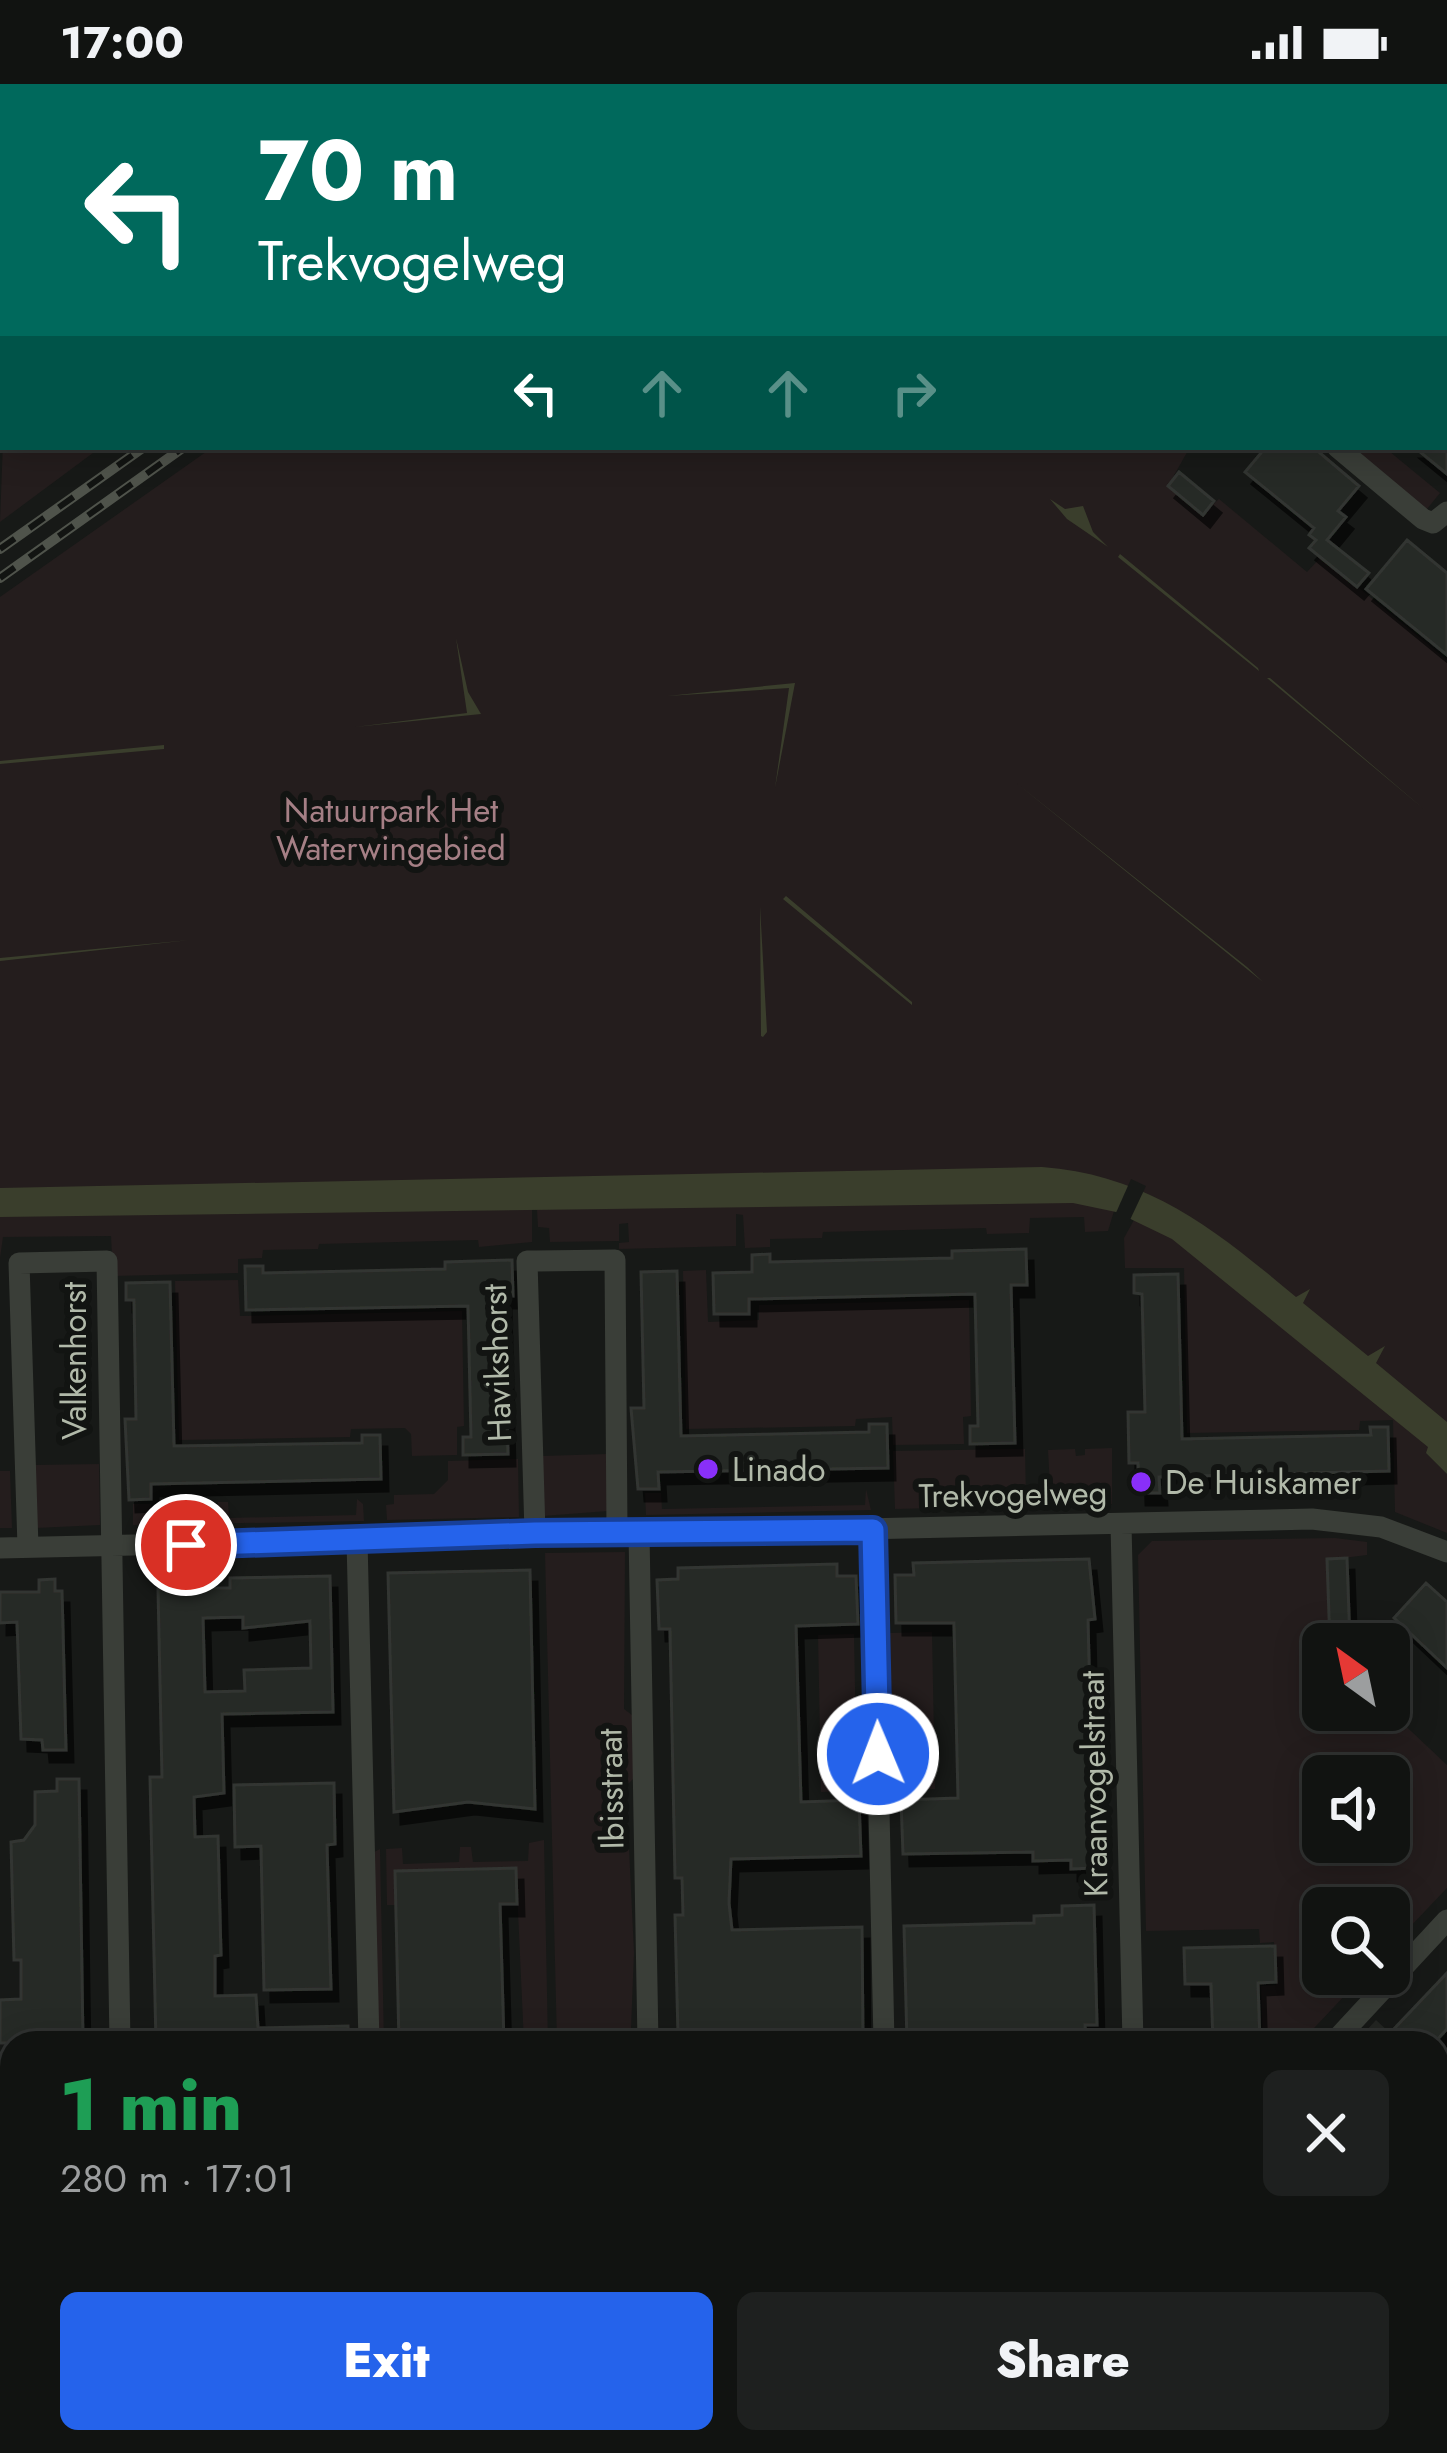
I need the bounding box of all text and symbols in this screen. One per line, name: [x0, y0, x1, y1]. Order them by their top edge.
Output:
text: 17:00: [60, 10, 184, 75]
text: 70 m: [258, 110, 458, 232]
icon: left: [60, 132, 216, 288]
text: Trekvogelweg: [258, 222, 567, 300]
icon: left: [503, 360, 569, 426]
icon: ahead: [629, 360, 695, 426]
icon: ahead: [755, 360, 821, 426]
icon: right: [881, 360, 947, 426]
park label: Natuurpark Het Waterwingebied: [276, 787, 506, 872]
street label: Valkenhorst: [51, 1282, 98, 1440]
street label: Havikshorst: [471, 1283, 523, 1443]
place label: Linado: [732, 1446, 825, 1493]
marker: Linado: [695, 1456, 721, 1482]
place label: De Huiskamer: [1165, 1459, 1362, 1506]
street label: Trekvogelweg: [918, 1469, 1108, 1519]
marker: De Huiskamer: [1128, 1469, 1154, 1495]
pin: [135, 1494, 237, 1596]
icon: arrive: [153, 1512, 219, 1578]
north arrow: [1302, 1623, 1410, 1731]
map controls: [1302, 1623, 1410, 1995]
street label: Kraanvogelstraat: [1069, 1670, 1119, 1898]
position arrow: [815, 1691, 941, 1817]
street label: Ibisstraat: [586, 1728, 636, 1850]
button: sound: [1302, 1755, 1410, 1863]
button: search: [1302, 1887, 1410, 1995]
text: 1 min: [60, 2053, 242, 2157]
button: close: [1263, 2070, 1389, 2196]
text: 280 m · 17:01: [60, 2150, 295, 2207]
button: Exit: [60, 2292, 713, 2430]
button: Share: [737, 2292, 1389, 2430]

